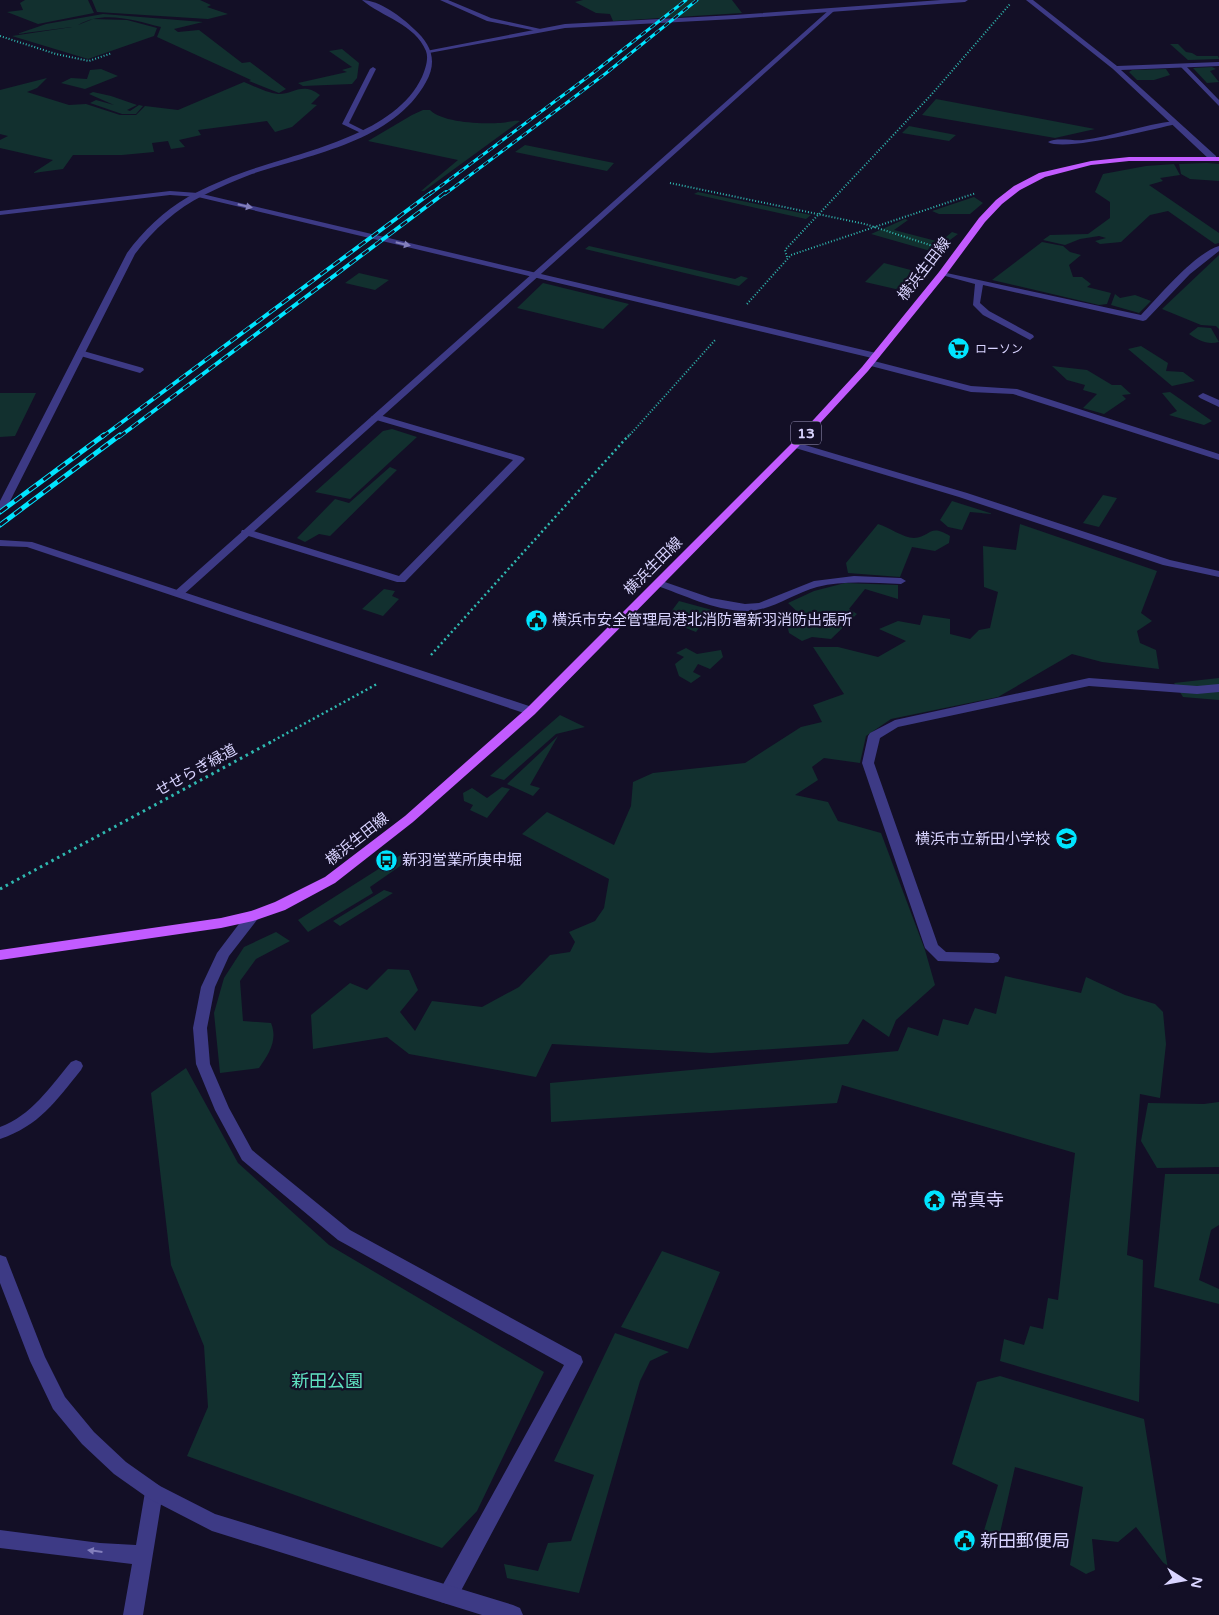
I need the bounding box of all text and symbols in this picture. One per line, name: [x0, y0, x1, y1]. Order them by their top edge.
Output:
one-way arrow: [237, 202, 252, 210]
street label: 横浜生田線: [894, 234, 954, 304]
one-way arrow: [396, 240, 411, 248]
supermarket icon: ローソン: [947, 337, 971, 361]
place label: ローソン: [975, 342, 1023, 356]
road number: 13: [791, 422, 821, 444]
street label: 横浜生田線: [620, 533, 686, 599]
public building icon: 横浜市安全管理局港北消防署新羽消防出張所: [524, 608, 548, 632]
place label: 横浜市安全管理局港北消防署新羽消防出張所: [552, 611, 852, 629]
street label: せせらぎ緑道: [152, 740, 240, 800]
street label: 横浜生田線: [322, 809, 392, 869]
school or university icon: 横浜市立新田小学校: [1054, 827, 1078, 851]
place label: 横浜市立新田小学校: [915, 830, 1050, 848]
bus stop icon: 新羽営業所庚申堀: [374, 848, 398, 872]
place label: 新羽営業所庚申堀: [402, 851, 522, 869]
temple icon: 常真寺: [922, 1188, 946, 1212]
place label: 常真寺: [950, 1189, 1004, 1211]
park label: 新田公園: [291, 1370, 363, 1392]
public building icon: 新田郵便局: [952, 1529, 976, 1553]
place label: 新田郵便局: [980, 1530, 1070, 1552]
one-way arrow: [87, 1547, 103, 1555]
north arrow: [1159, 1555, 1209, 1605]
text: N: [1187, 1575, 1206, 1590]

